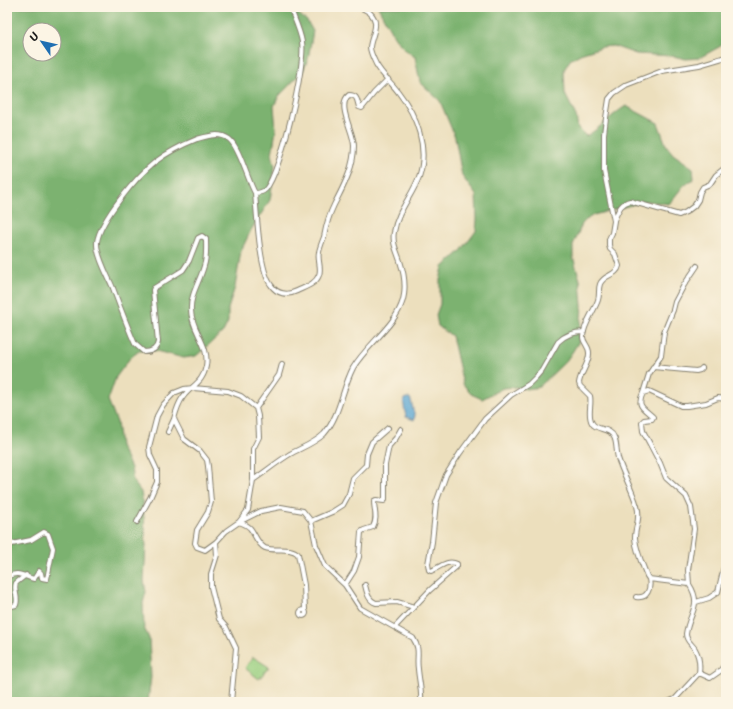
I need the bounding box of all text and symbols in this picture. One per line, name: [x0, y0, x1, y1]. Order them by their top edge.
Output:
north arrow: [22, 22, 62, 62]
text: U: [24, 28, 44, 45]

